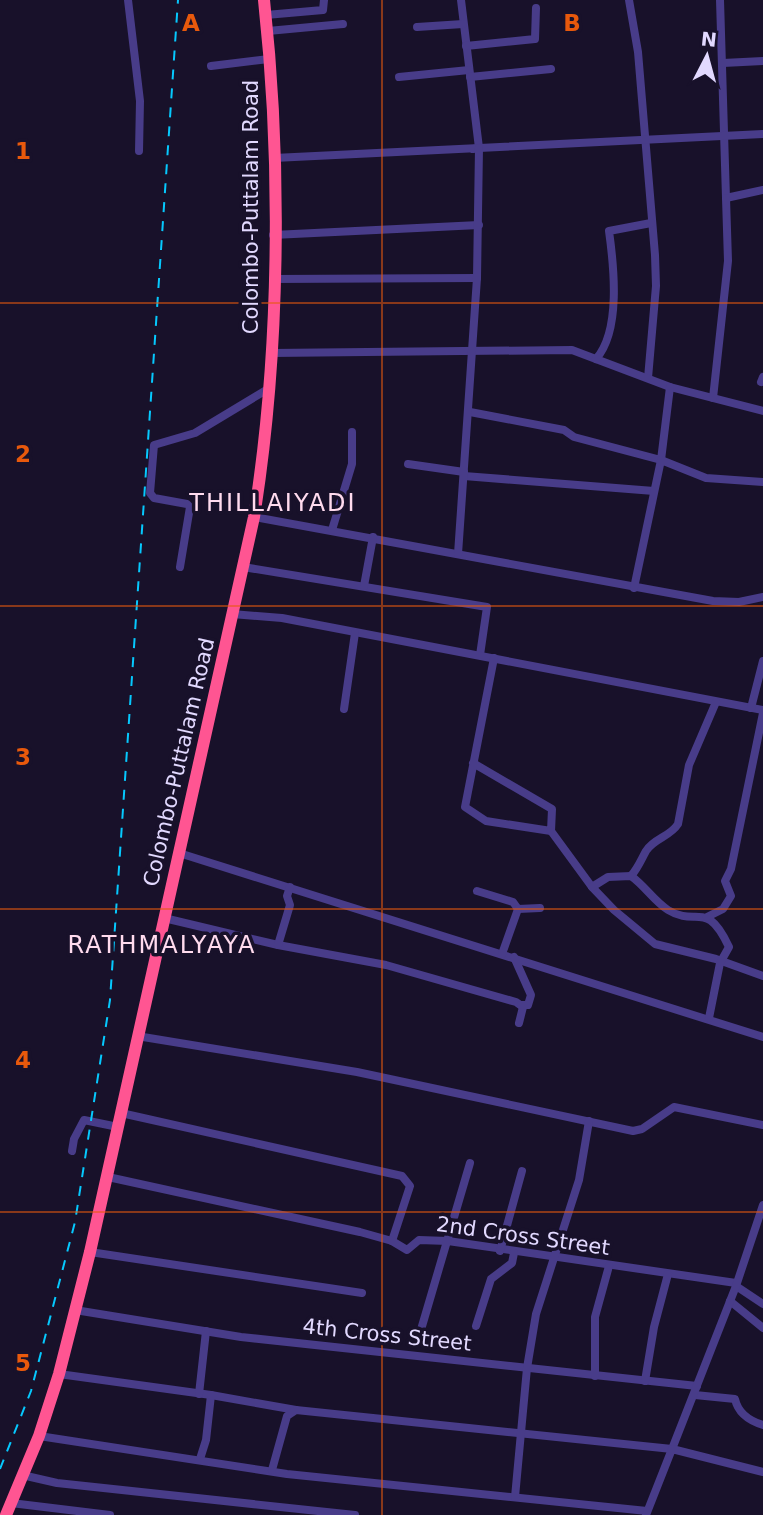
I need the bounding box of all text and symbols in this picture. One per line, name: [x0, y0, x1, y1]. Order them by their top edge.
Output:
text: A: [182, 10, 200, 36]
text: B: [563, 10, 581, 36]
north arrow: [672, 21, 742, 91]
text: N: [700, 27, 718, 51]
street label: Colombo-Puttalam Road: [239, 80, 263, 334]
text: 1: [15, 138, 31, 164]
text: 2: [15, 441, 31, 467]
district label: THILLAIYADI: [188, 489, 357, 517]
street label: Colombo-Puttalam Road: [139, 635, 219, 889]
text: 3: [15, 744, 31, 770]
district label: RATHMALYAYA: [68, 931, 256, 959]
text: 4: [15, 1047, 31, 1073]
street label: 2nd Cross Street: [435, 1212, 611, 1260]
street label: 4th Cross Street: [301, 1314, 473, 1356]
text: 5: [15, 1350, 31, 1376]

